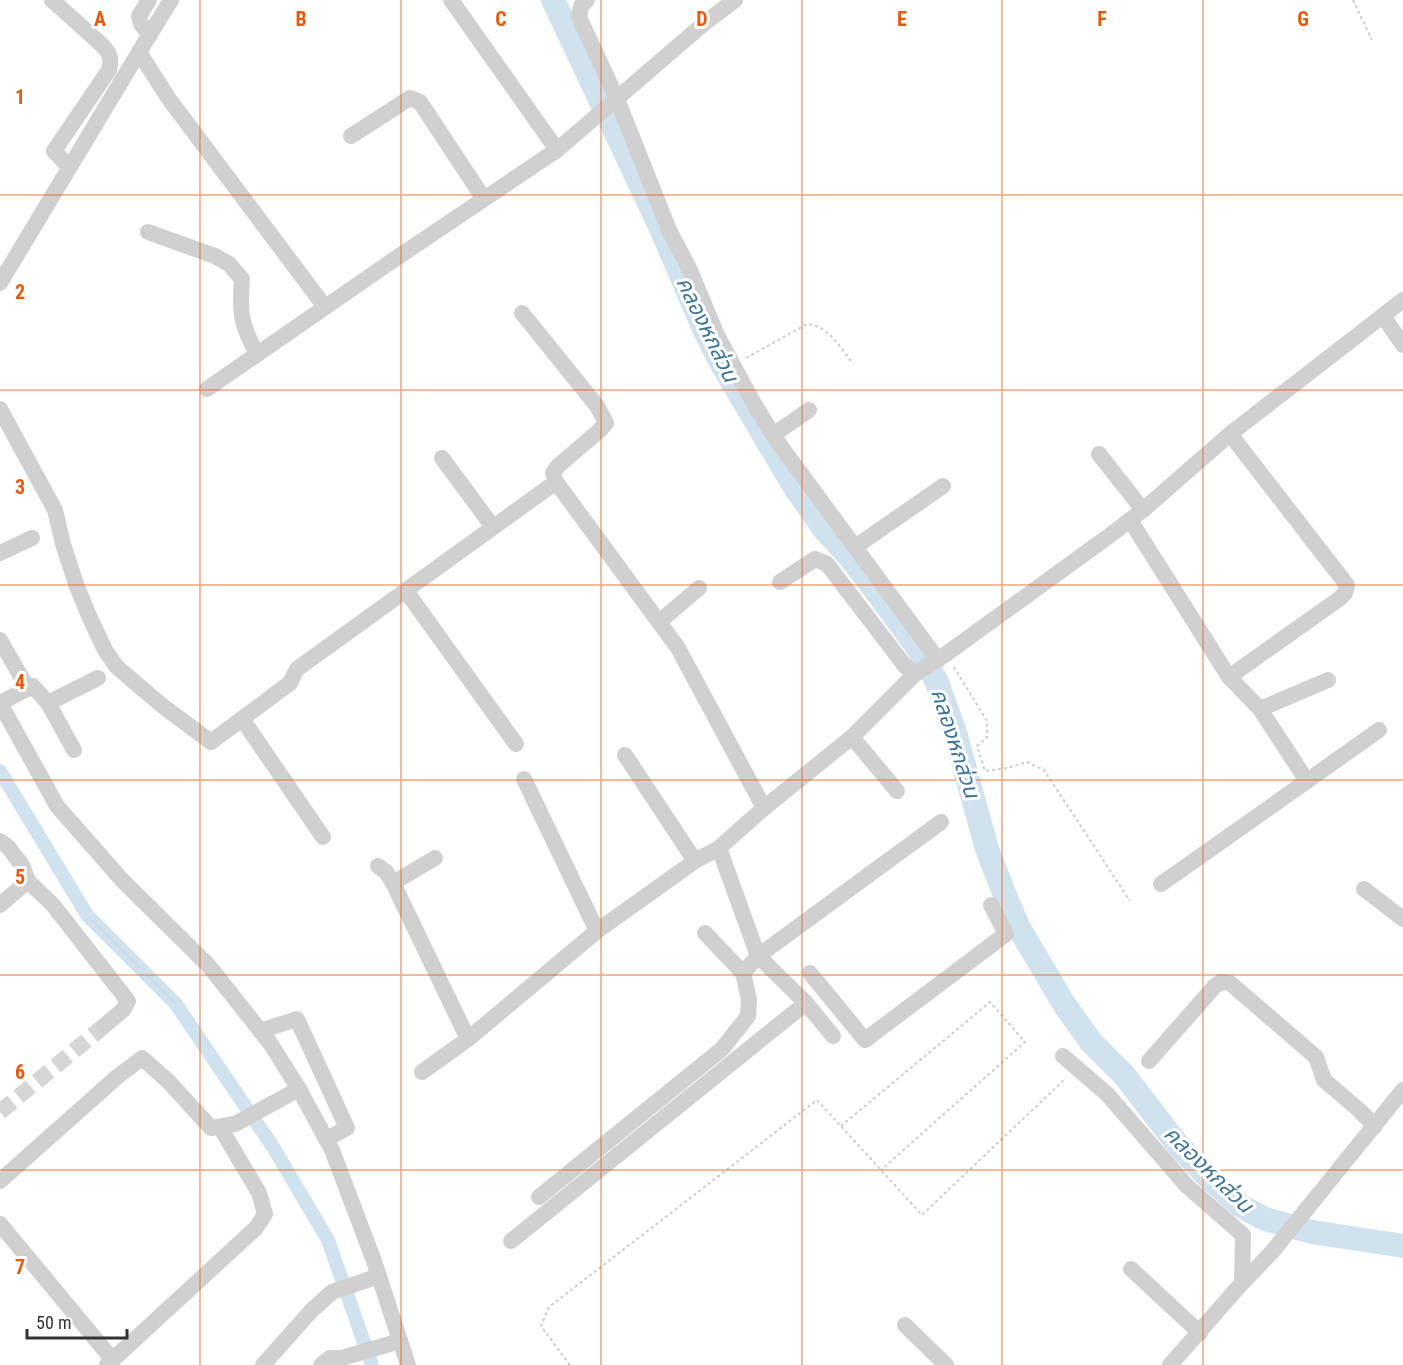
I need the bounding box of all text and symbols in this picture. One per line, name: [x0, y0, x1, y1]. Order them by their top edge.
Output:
text: A: [94, 7, 106, 31]
text: B: [295, 7, 307, 31]
text: C: [495, 7, 507, 31]
text: D: [696, 7, 708, 31]
text: E: [897, 7, 907, 31]
text: F: [1097, 7, 1107, 31]
text: G: [1297, 7, 1309, 31]
text: 1: [15, 85, 25, 109]
water label: คลองหกส่วน: [671, 273, 744, 387]
text: 2: [15, 280, 25, 304]
text: 3: [15, 475, 25, 499]
text: 4: [15, 670, 25, 694]
water label: คลองหกส่วน: [926, 685, 985, 802]
text: 5: [15, 865, 25, 889]
text: 6: [15, 1060, 25, 1084]
water label: คลองหกส่วน: [1159, 1121, 1259, 1219]
text: 7: [15, 1255, 25, 1279]
scale bar: [27, 1302, 128, 1340]
text: 50 m: [36, 1312, 71, 1333]

